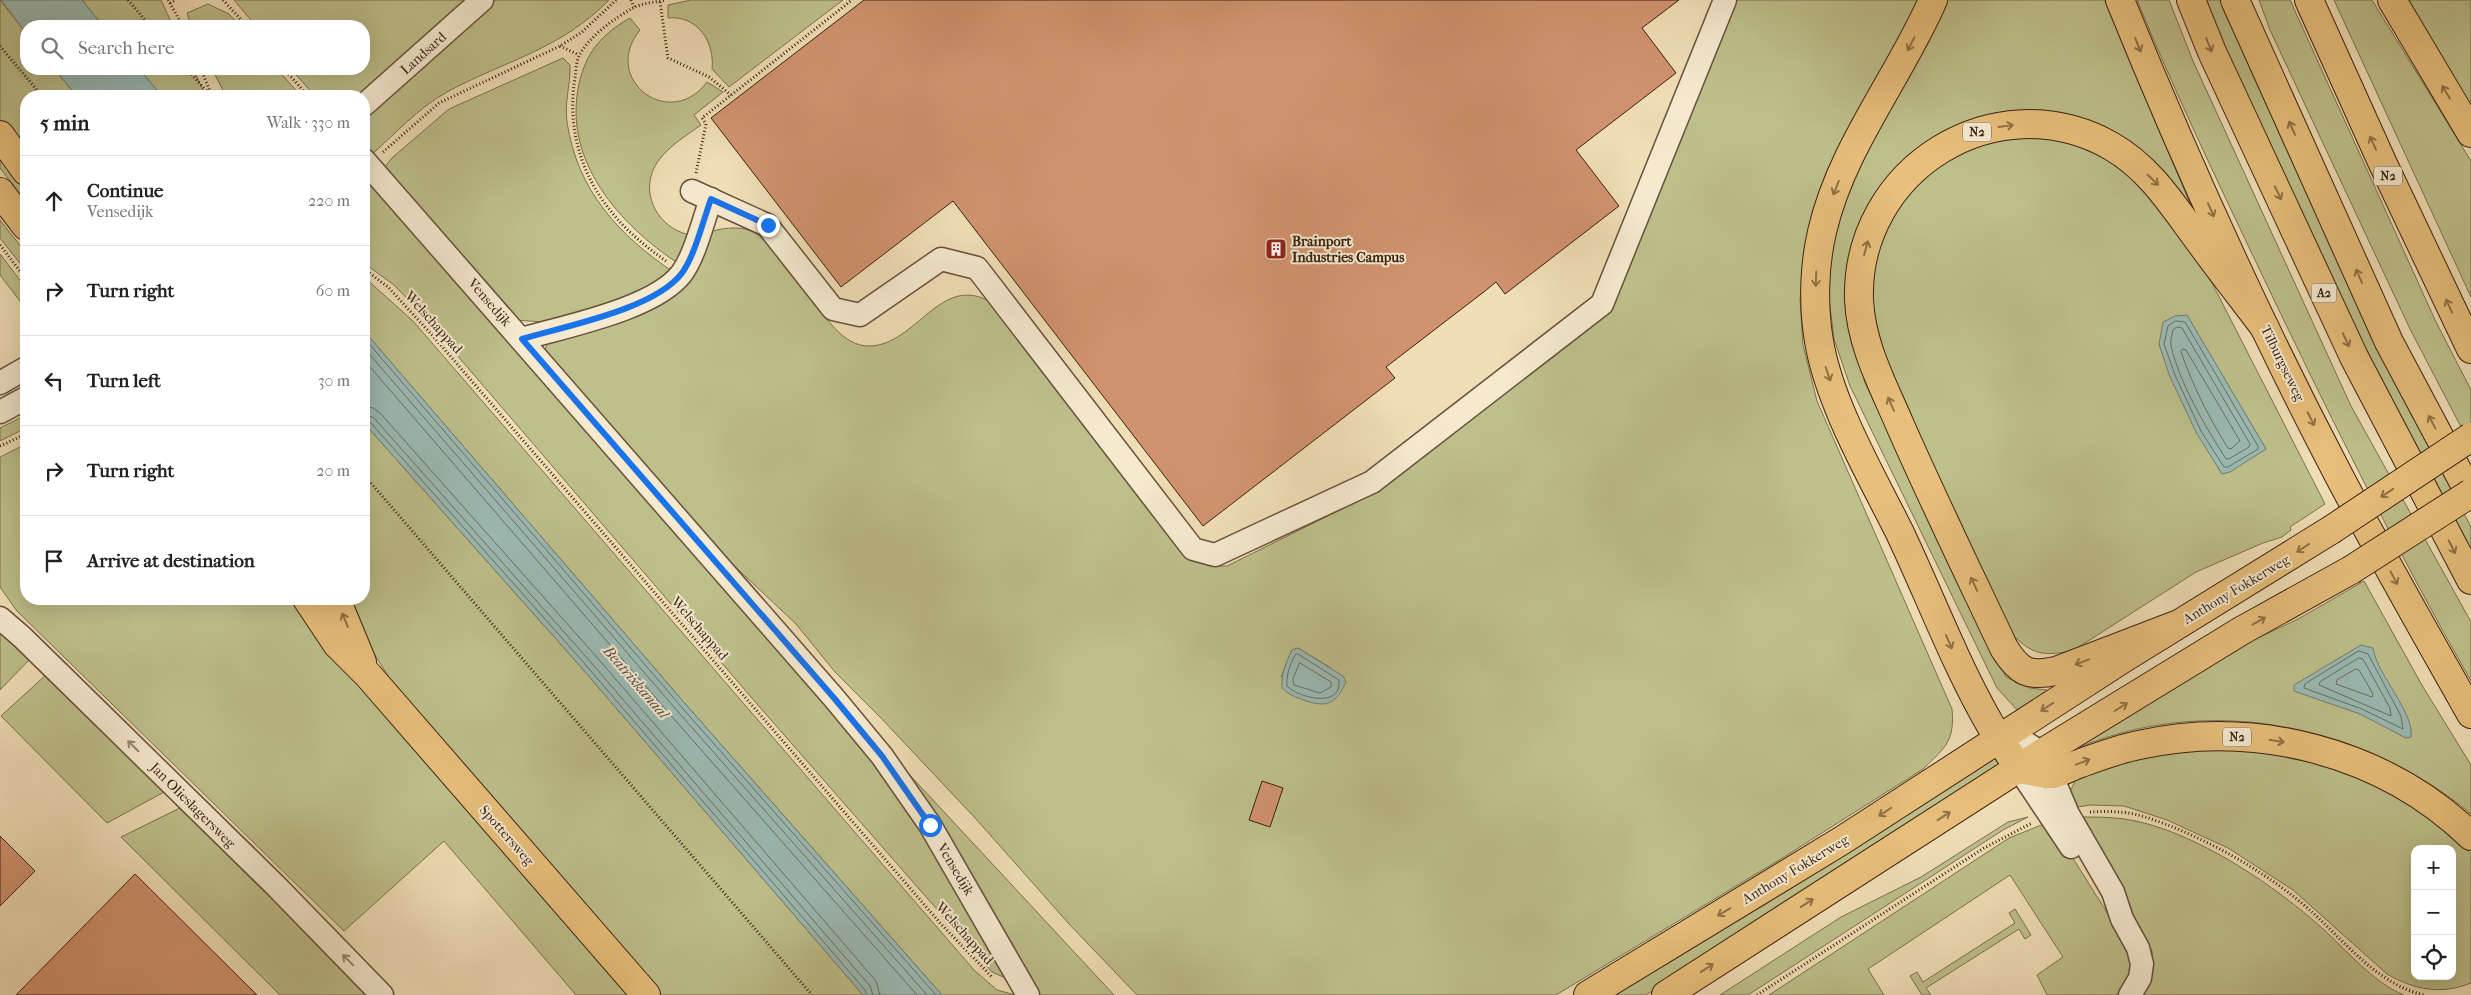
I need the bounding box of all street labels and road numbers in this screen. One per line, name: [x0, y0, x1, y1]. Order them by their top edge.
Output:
street label: Landsard: [397, 28, 450, 78]
road number: N2: [1963, 122, 1991, 142]
road number: N2: [2374, 167, 2402, 186]
street label: Vensedijk: [464, 274, 516, 330]
road number: A2: [2312, 284, 2336, 302]
street label: Welschappad: [400, 287, 466, 357]
street label: Tilburgseweg: [2257, 323, 2308, 404]
street label: Anthony Fokkerweg: [2179, 551, 2293, 628]
street label: Welschappad: [667, 592, 732, 664]
road number: N2: [2223, 728, 2251, 746]
street label: Jan Olieslagersweg: [146, 758, 239, 852]
street label: Spottersweg: [476, 802, 538, 869]
street label: Anthony Fokkerweg: [1738, 831, 1852, 908]
street label: Vensedijk: [933, 839, 978, 899]
street label: Welschappad: [931, 898, 997, 968]

